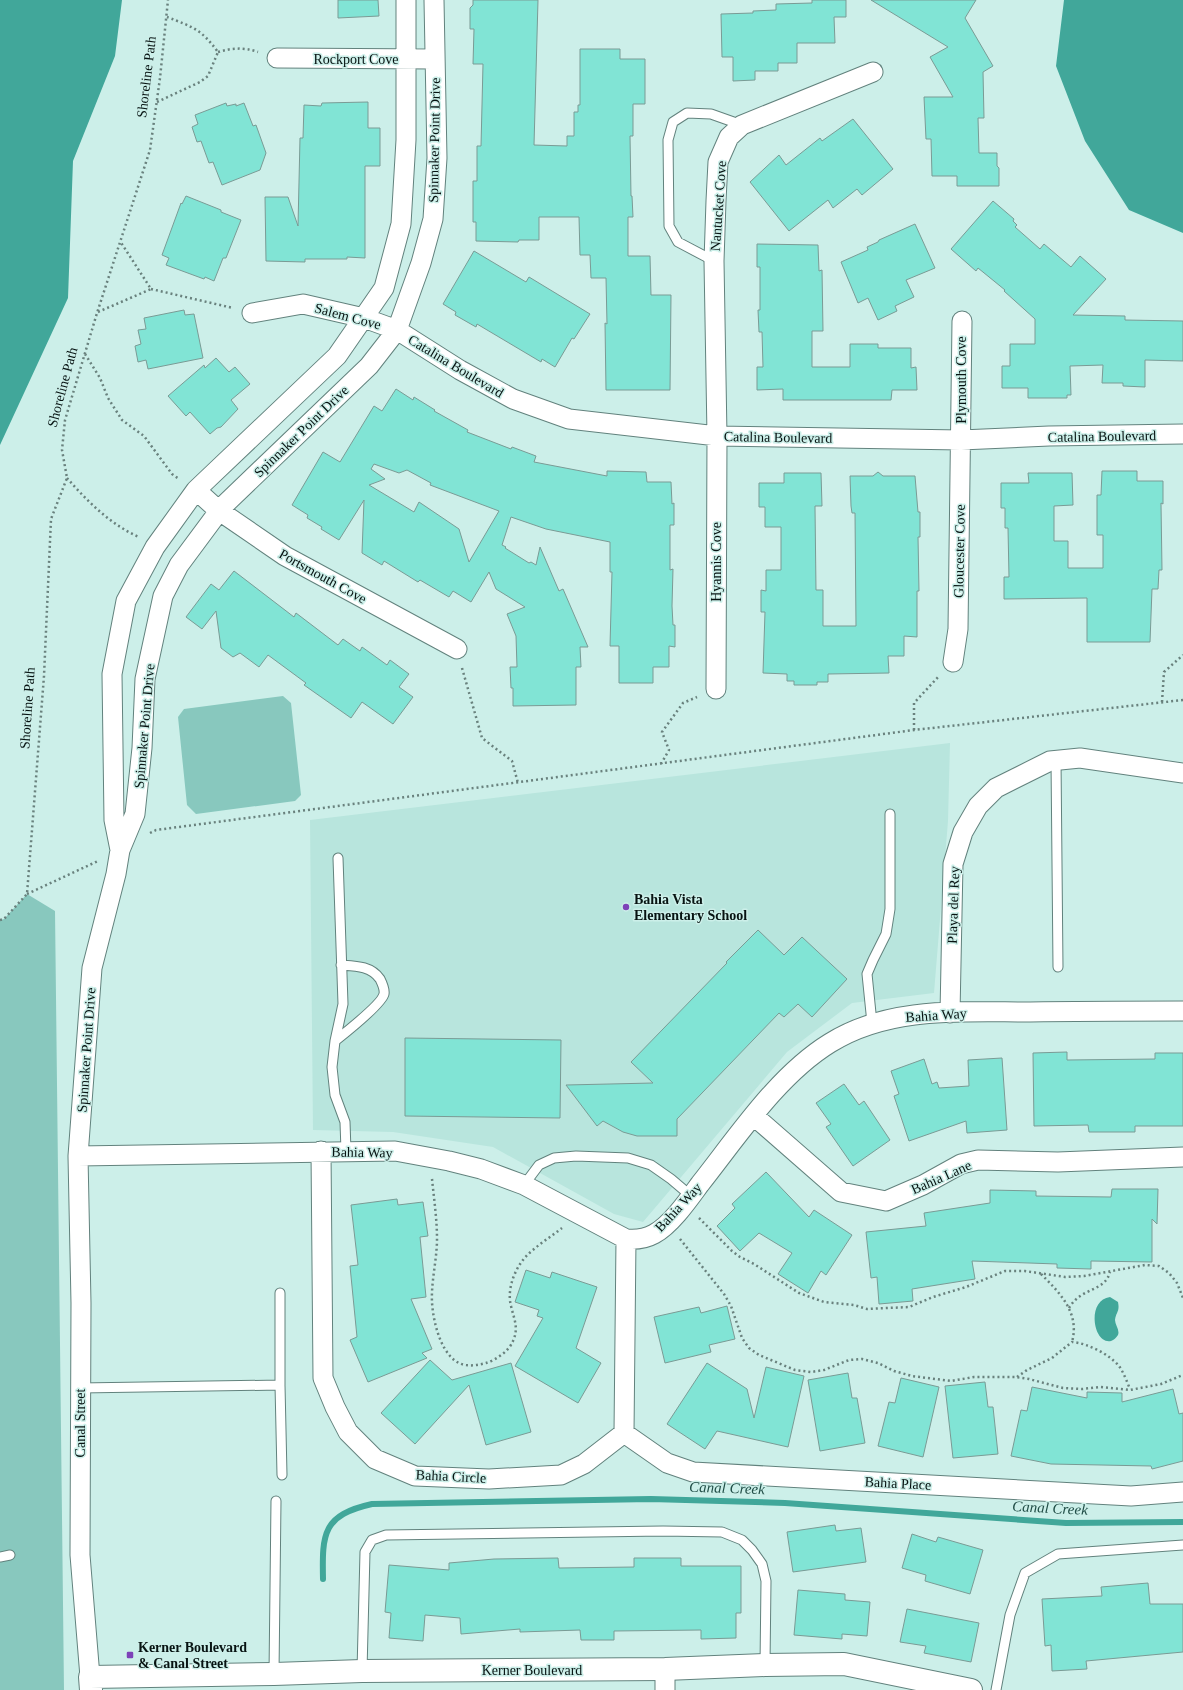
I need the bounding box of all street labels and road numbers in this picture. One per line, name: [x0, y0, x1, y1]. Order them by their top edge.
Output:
street label: Shoreline Path: [134, 35, 159, 119]
street label: Rockport Cove: [313, 52, 399, 67]
street label: Spinnaker Point Drive: [426, 77, 443, 203]
street label: Nantucket Cove: [708, 160, 729, 252]
street label: Salem Cove: [313, 300, 383, 333]
street label: Catalina Boulevard: [405, 332, 506, 401]
street label: Plymouth Cove: [954, 336, 969, 424]
street label: Shoreline Path: [45, 346, 80, 429]
street label: Spinnaker Point Drive: [251, 382, 352, 480]
street label: Catalina Boulevard: [1048, 428, 1156, 445]
street label: Catalina Boulevard: [724, 429, 832, 446]
street label: Gloucester Cove: [951, 504, 968, 598]
street label: Hyannis Cove: [709, 522, 724, 602]
street label: Portsmouth Cove: [276, 546, 369, 607]
street label: Spinnaker Point Drive: [132, 663, 157, 789]
street label: Shoreline Path: [17, 667, 38, 749]
street label: Playa del Rey: [945, 866, 962, 944]
street label: Spinnaker Point Drive: [75, 987, 98, 1113]
street label: Bahia Way: [905, 1006, 967, 1025]
street label: Bahia Way: [331, 1144, 393, 1161]
street label: Bahia Lane: [909, 1158, 974, 1197]
street label: Bahia Way: [652, 1180, 705, 1235]
street label: Canal Street: [73, 1388, 88, 1457]
street label: Bahia Circle: [415, 1467, 487, 1486]
street label: Bahia Place: [864, 1474, 932, 1493]
street label: Kerner Boulevard: [482, 1663, 582, 1678]

